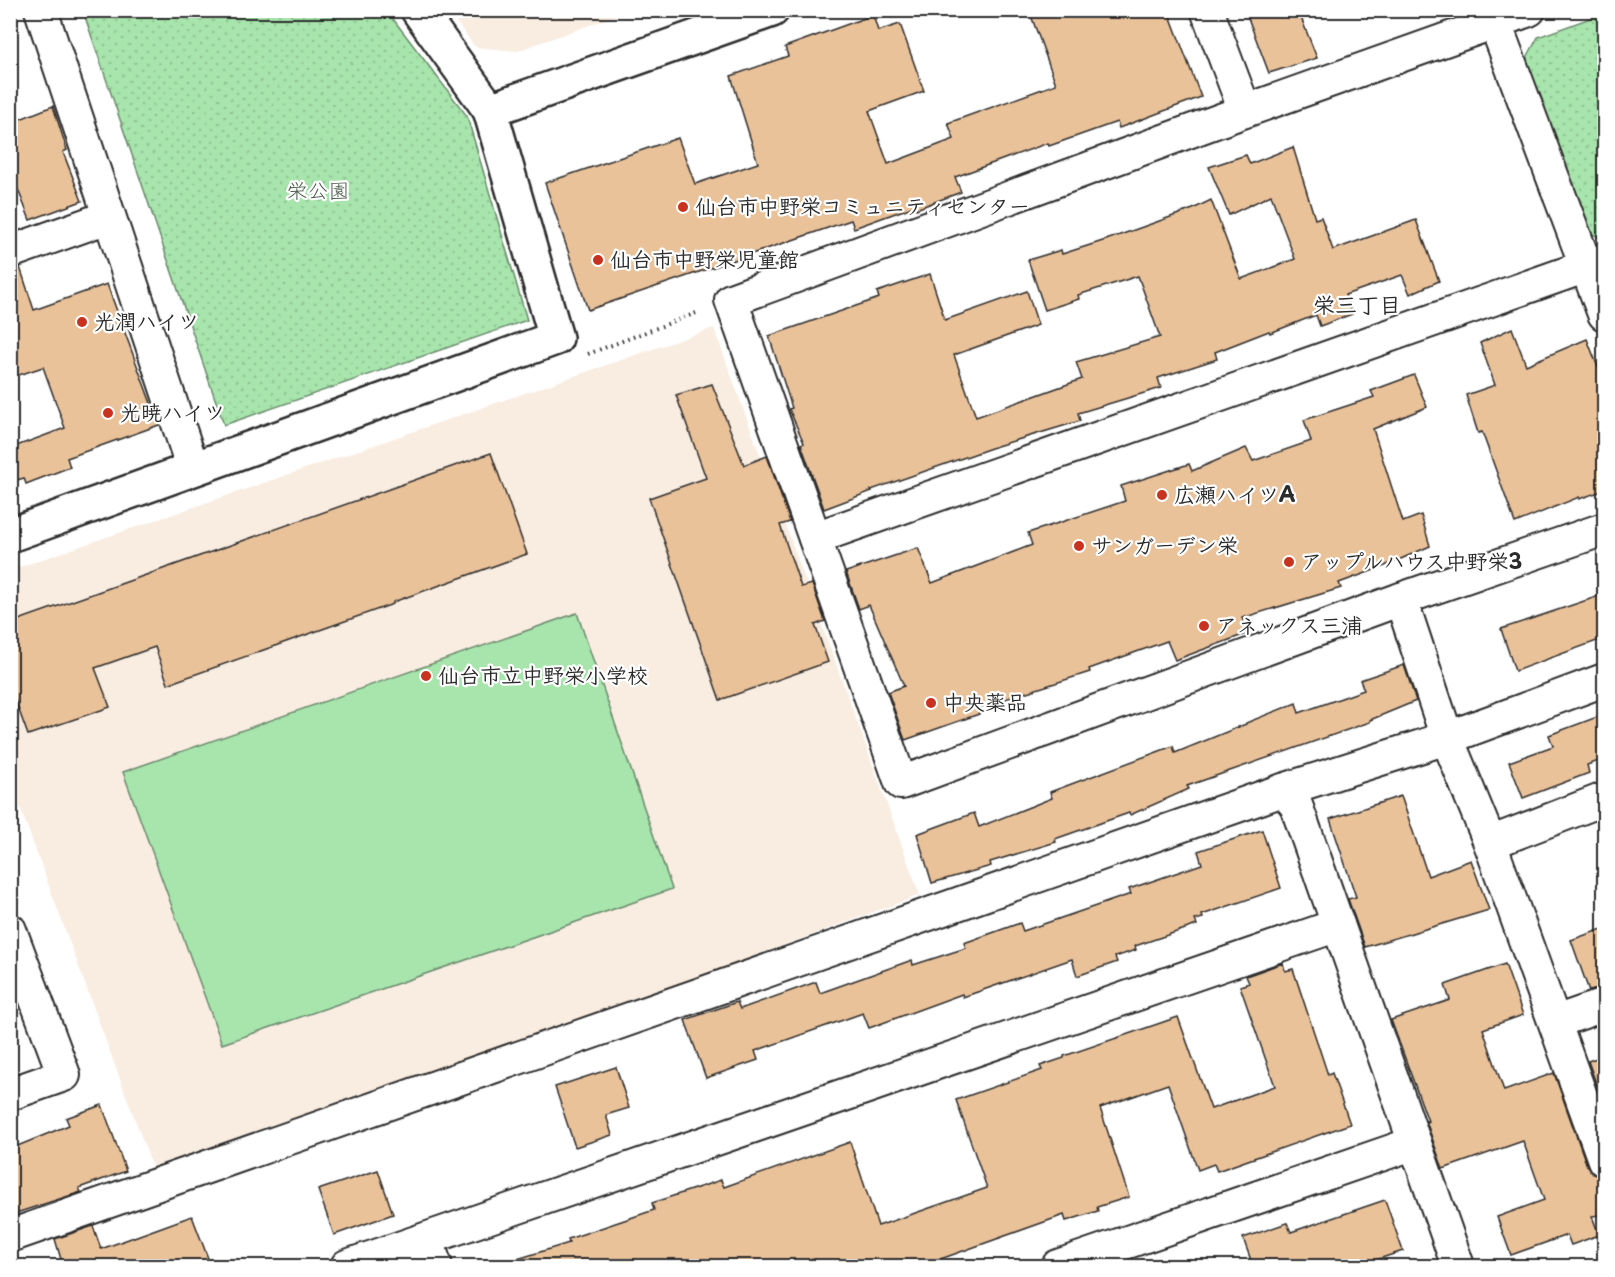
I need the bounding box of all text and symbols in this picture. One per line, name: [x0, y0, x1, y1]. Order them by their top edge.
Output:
park label: 栄公園: [287, 173, 350, 205]
place label: 仙台市中野栄コミュニティセンター: [695, 189, 1030, 221]
marker: 仙台市中野栄コミュニティセンター: [676, 200, 690, 214]
place label: 仙台市中野栄児童館: [610, 242, 799, 274]
marker: 仙台市中野栄児童館: [591, 253, 605, 267]
district label: 栄三丁目: [1313, 287, 1401, 320]
place label: 光潤ハイツ: [94, 304, 199, 336]
marker: 光潤ハイツ: [75, 315, 89, 329]
place label: 光暁ハイツ: [120, 395, 225, 427]
marker: 光暁ハイツ: [101, 406, 115, 420]
place label: 広瀬ハイツA: [1174, 477, 1296, 509]
marker: 広瀬ハイツA: [1155, 488, 1169, 502]
place label: サンガーデン栄: [1091, 528, 1238, 560]
marker: サンガーデン栄: [1072, 539, 1086, 553]
place label: アップルハウス中野栄3: [1301, 544, 1522, 576]
marker: アップルハウス中野栄3: [1282, 555, 1296, 569]
place label: アネックス三浦: [1216, 608, 1362, 640]
marker: アネックス三浦: [1197, 619, 1211, 633]
place label: 仙台市立中野栄小学校: [438, 658, 648, 690]
marker: 仙台市立中野栄小学校: [419, 669, 433, 683]
place label: 中央薬品: [943, 685, 1027, 717]
marker: 中央薬品: [924, 696, 938, 710]

